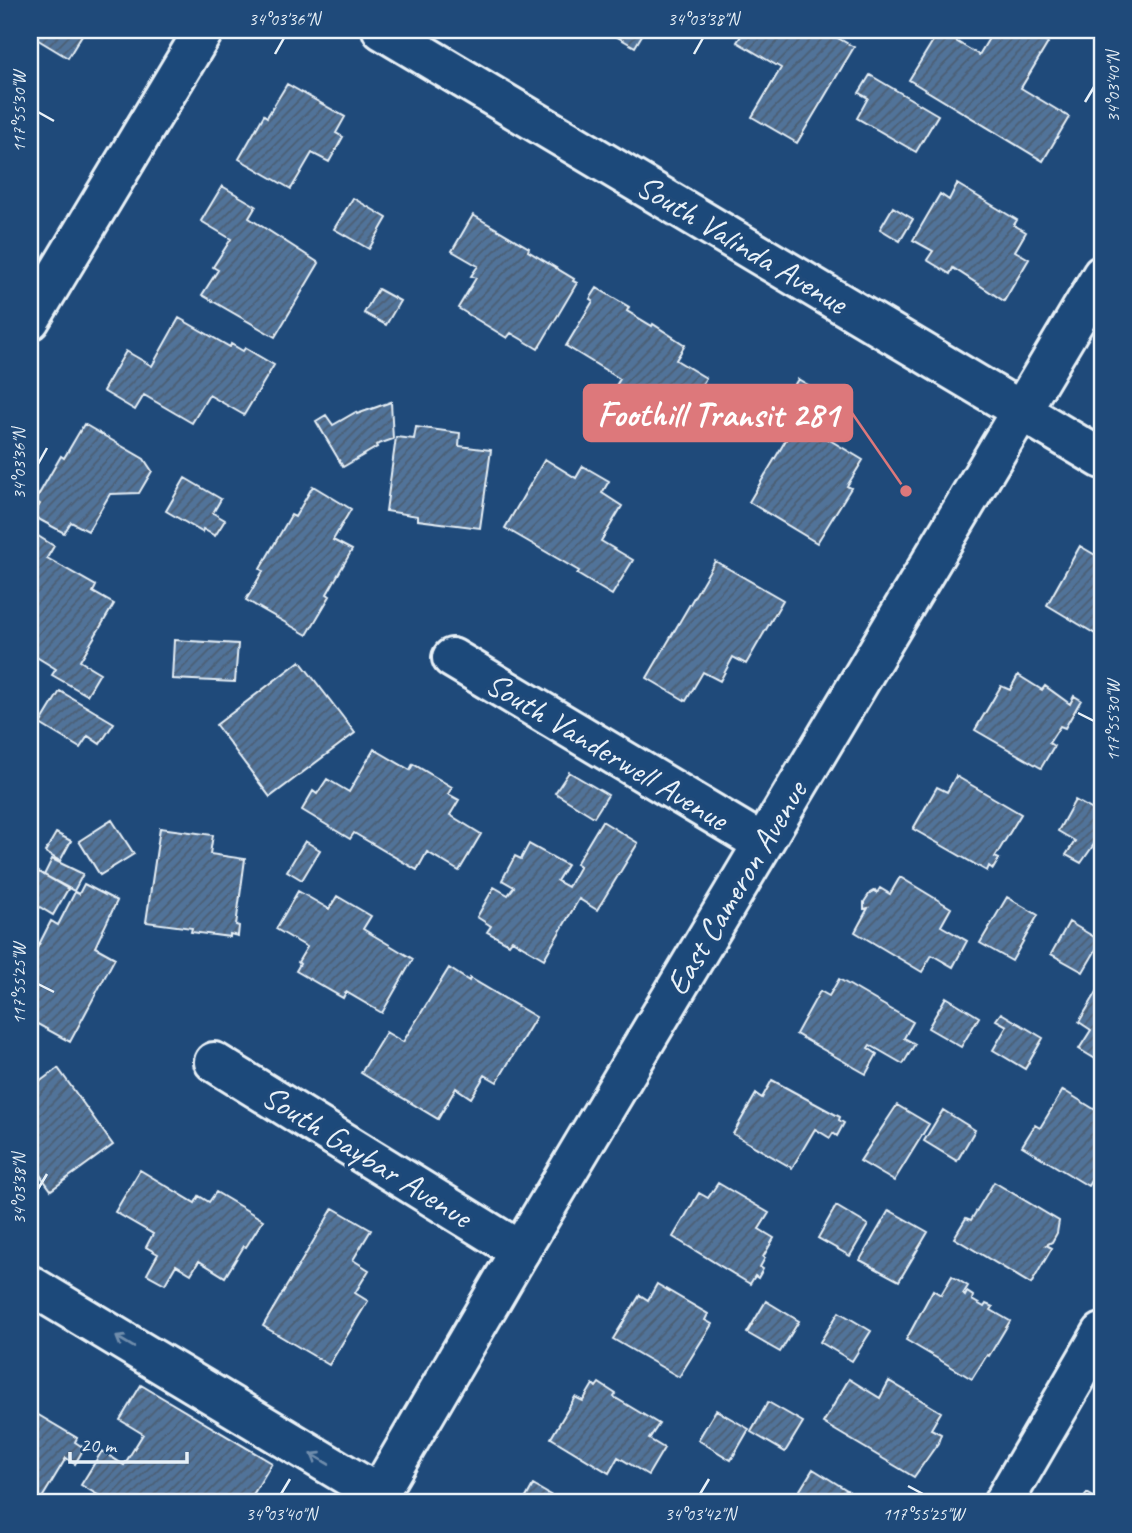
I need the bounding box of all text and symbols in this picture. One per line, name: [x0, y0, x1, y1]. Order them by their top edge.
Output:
text: 34°03'36"N: [249, 8, 323, 30]
text: 34°03'38"N: [668, 8, 742, 30]
text: 34°03'40"N: [1102, 48, 1124, 122]
text: 117°55'30"W: [8, 68, 30, 153]
street label: South Valinda Avenue: [629, 165, 857, 325]
callout: Foothill Transit 281: [584, 385, 852, 441]
text: Foothill Transit 281: [597, 392, 842, 437]
text: 34°03'36"N: [8, 425, 30, 499]
street label: South Vanderwell Avenue: [478, 662, 738, 841]
text: 117°55'30"W: [1102, 677, 1124, 762]
street label: East Cameron Avenue: [656, 771, 818, 1003]
text: 117°55'25"W: [8, 940, 30, 1025]
street label: South Gaybar Avenue: [255, 1075, 481, 1238]
text: 34°03'38"N: [8, 1150, 30, 1224]
one-way arrow: [115, 1335, 135, 1349]
scale bar: [70, 1421, 187, 1465]
text: 20 m: [80, 1432, 118, 1458]
one-way arrow: [310, 1452, 330, 1466]
text: 34°03'40"N: [246, 1503, 320, 1525]
text: 34°03'42"N: [665, 1503, 739, 1525]
text: 117°55'25"W: [882, 1503, 967, 1525]

